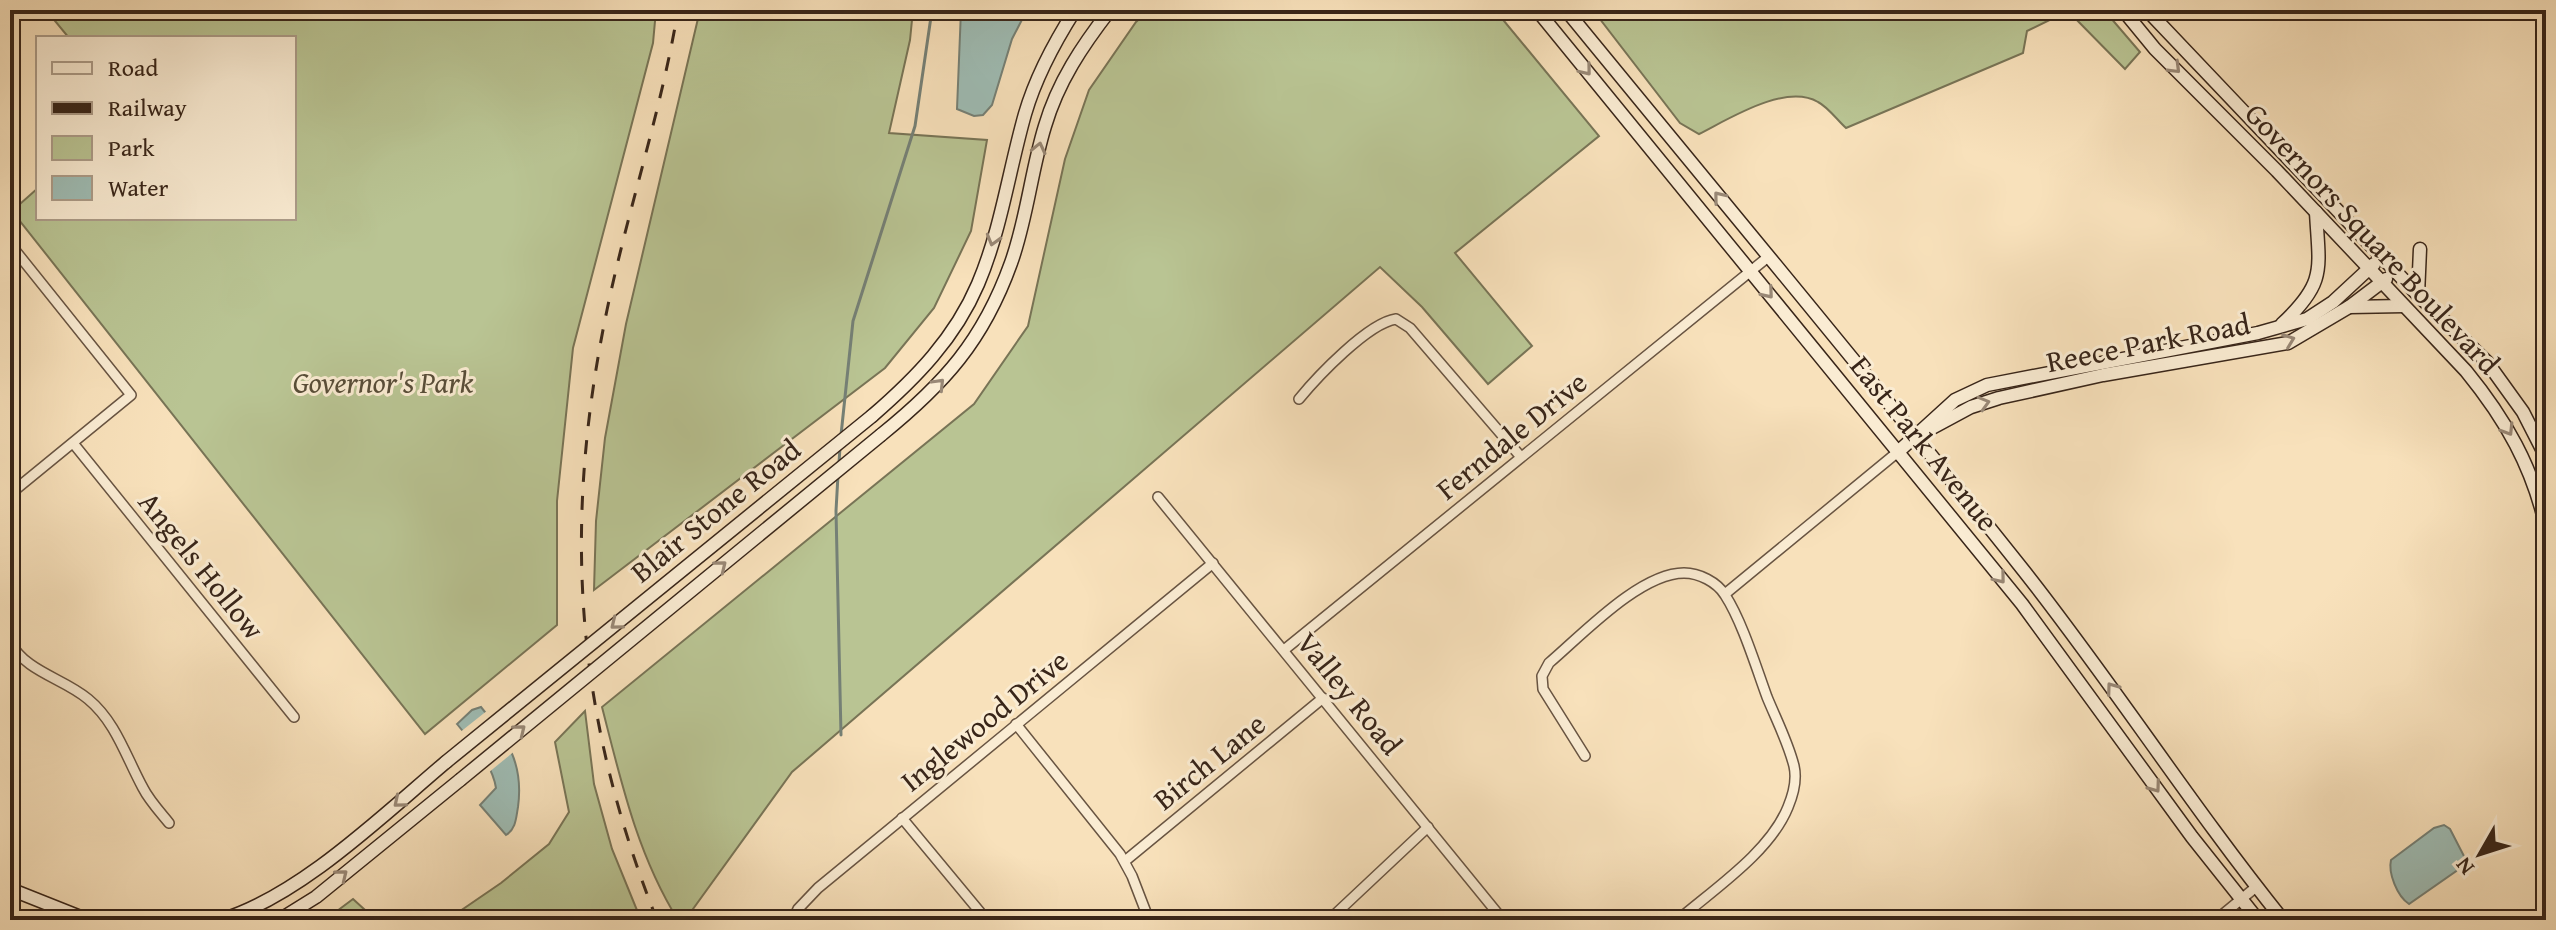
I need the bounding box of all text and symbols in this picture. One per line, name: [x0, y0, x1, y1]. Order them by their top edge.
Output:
legend: [36, 36, 296, 220]
text: Road: [108, 50, 158, 85]
one-way arrow: [2165, 59, 2180, 73]
one-way arrow: [1576, 61, 1591, 75]
text: Railway: [108, 90, 187, 125]
street label: Governors Square Boulevard: [2235, 92, 2511, 384]
text: Park: [108, 130, 155, 165]
one-way arrow: [1030, 142, 1047, 156]
text: Water: [108, 170, 169, 205]
one-way arrow: [1714, 192, 1729, 206]
one-way arrow: [986, 233, 1003, 246]
one-way arrow: [1758, 284, 1773, 299]
street label: Reece Park Road: [2042, 301, 2254, 383]
one-way arrow: [2281, 333, 2295, 350]
street label: East Park Avenue: [1840, 346, 2010, 540]
park label: Governor's Park: [293, 360, 474, 404]
street label: Ferndale Drive: [1426, 360, 1596, 510]
one-way arrow: [930, 379, 945, 393]
one-way arrow: [1977, 396, 1991, 412]
one-way arrow: [2499, 421, 2514, 435]
street label: Blair Stone Road: [620, 427, 810, 593]
street label: Angels Hollow: [129, 482, 276, 649]
one-way arrow: [712, 561, 727, 575]
one-way arrow: [1991, 568, 2005, 583]
one-way arrow: [610, 614, 625, 629]
street label: Valley Road: [1287, 622, 1413, 764]
street label: Inglewood Drive: [891, 638, 1077, 802]
one-way arrow: [2107, 682, 2122, 696]
street label: Birch Lane: [1143, 702, 1275, 820]
one-way arrow: [511, 725, 525, 740]
one-way arrow: [2145, 778, 2160, 792]
one-way arrow: [393, 792, 408, 807]
north arrow: [2440, 814, 2520, 894]
text: N: [2447, 851, 2482, 882]
one-way arrow: [333, 870, 348, 885]

